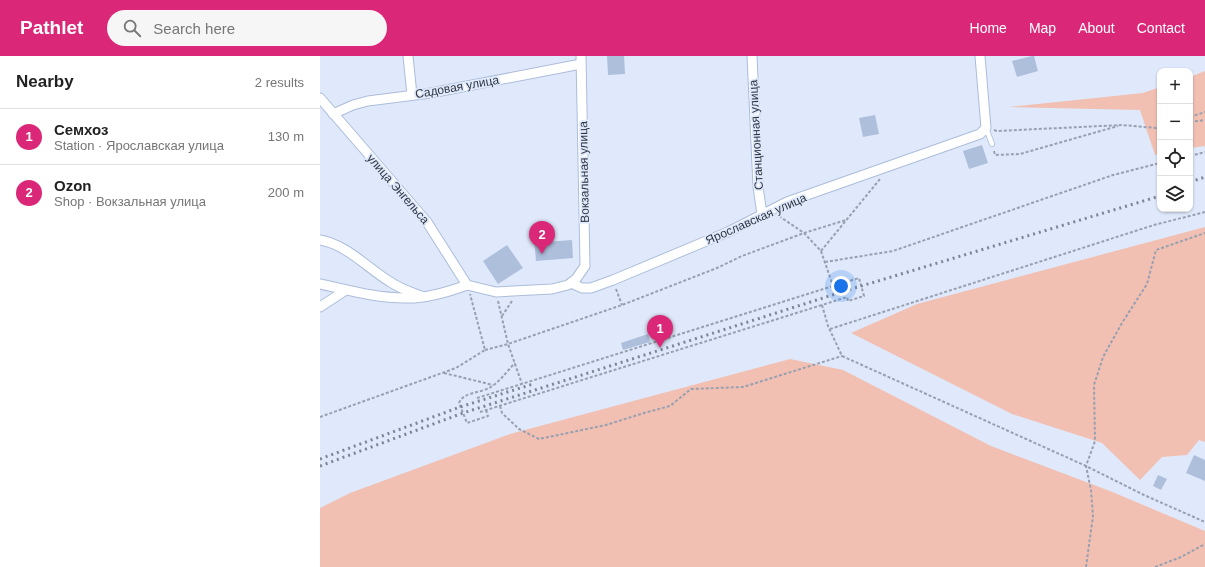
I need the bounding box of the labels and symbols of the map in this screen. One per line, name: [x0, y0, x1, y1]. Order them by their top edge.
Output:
street label: Садовая улица: [414, 73, 500, 101]
street label: Станционная улица: [746, 79, 766, 190]
street label: Вокзальная улица: [576, 121, 592, 223]
street label: улица Энгельса: [364, 151, 432, 227]
street label: Ярославская улица: [703, 190, 809, 248]
pin: 2: [529, 221, 555, 254]
your location: [831, 276, 851, 296]
pin: 1: [647, 315, 673, 348]

